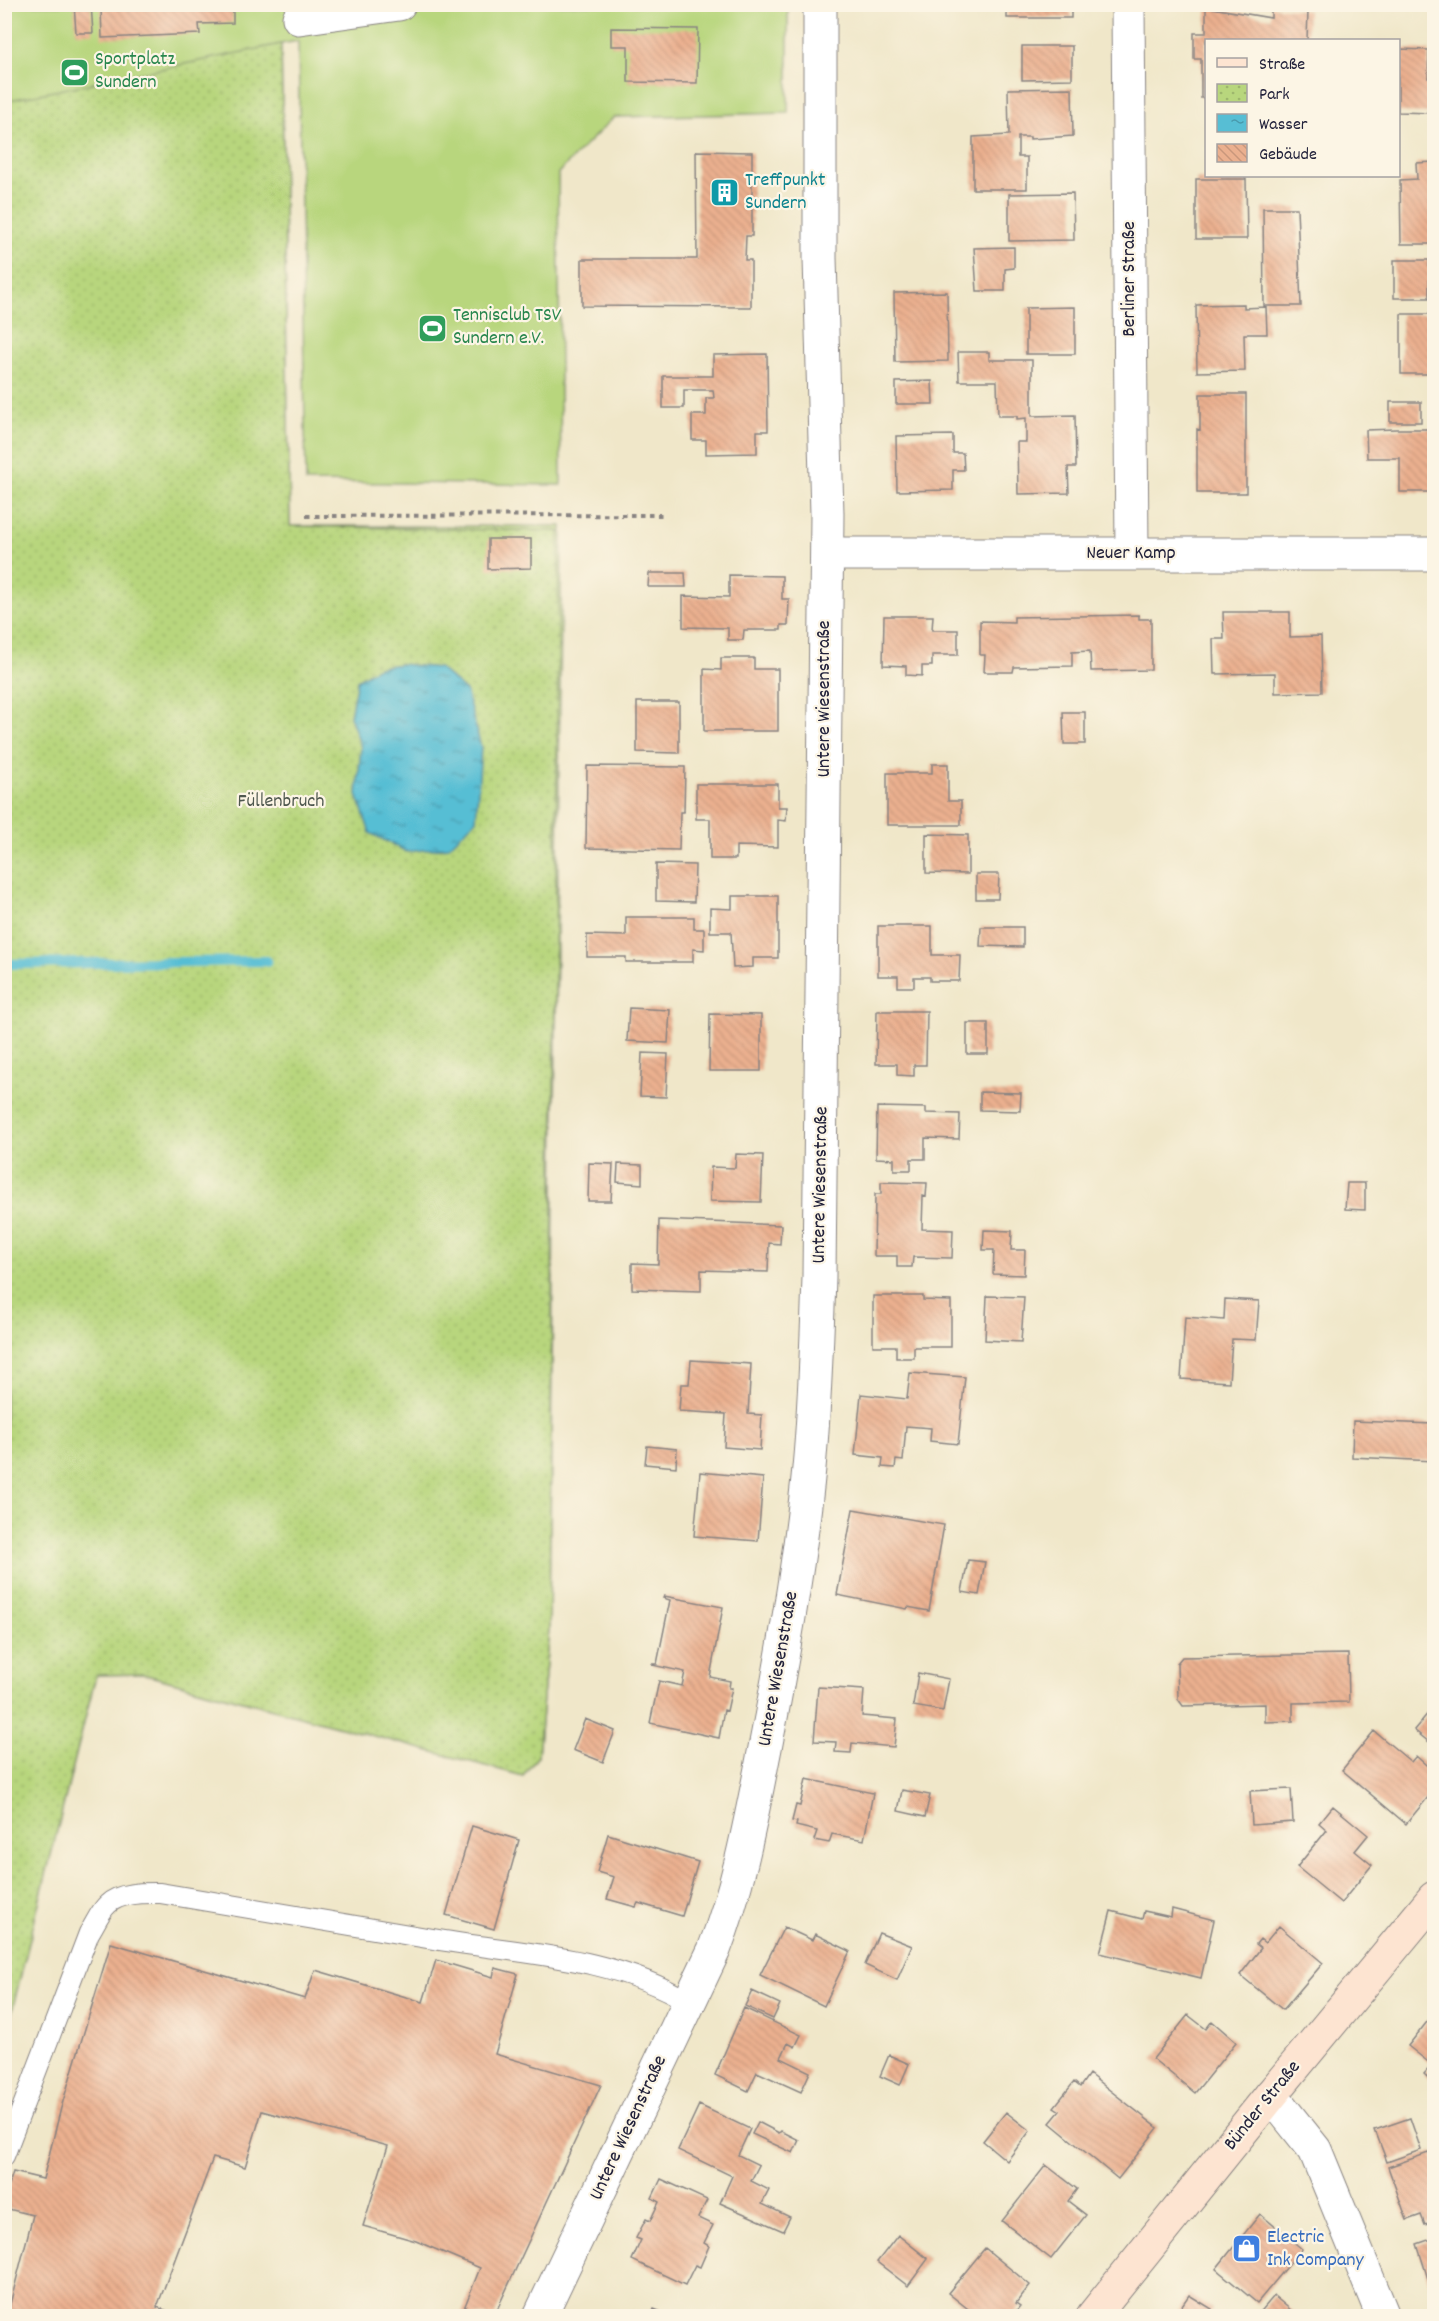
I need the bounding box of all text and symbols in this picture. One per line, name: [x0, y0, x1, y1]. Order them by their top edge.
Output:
legend: [1205, 39, 1400, 177]
place label: Sportplatz Sundern: [95, 46, 175, 97]
text: Straße: [1259, 53, 1305, 78]
sports icon: Sportplatz Sundern: [58, 56, 90, 88]
text: Park: [1259, 83, 1290, 108]
text: Wasser: [1259, 113, 1308, 138]
text: Gebäude: [1259, 143, 1317, 168]
place label: Treffpunkt Sundern: [745, 167, 825, 218]
building icon: Treffpunkt Sundern: [708, 177, 740, 209]
street label: Berliner Straße: [1116, 221, 1144, 337]
place label: Tennisclub TSV Sundern e.V.: [453, 302, 562, 353]
sports icon: Tennisclub TSV Sundern e.V.: [416, 312, 448, 344]
street label: Neuer Kamp: [1086, 540, 1176, 568]
street label: Untere Wiesenstraße: [811, 620, 839, 778]
park label: Füllenbruch: [238, 788, 325, 816]
street label: Untere Wiesenstraße: [806, 1106, 836, 1264]
street label: Untere Wiesenstraße: [752, 1589, 806, 1749]
street label: Untere Wiesenstraße: [583, 2051, 675, 2205]
street label: Bünder Straße: [1218, 2055, 1308, 2157]
place label: Electric Ink Company: [1267, 2224, 1365, 2275]
shop icon: Electric Ink Company: [1230, 2233, 1262, 2265]

